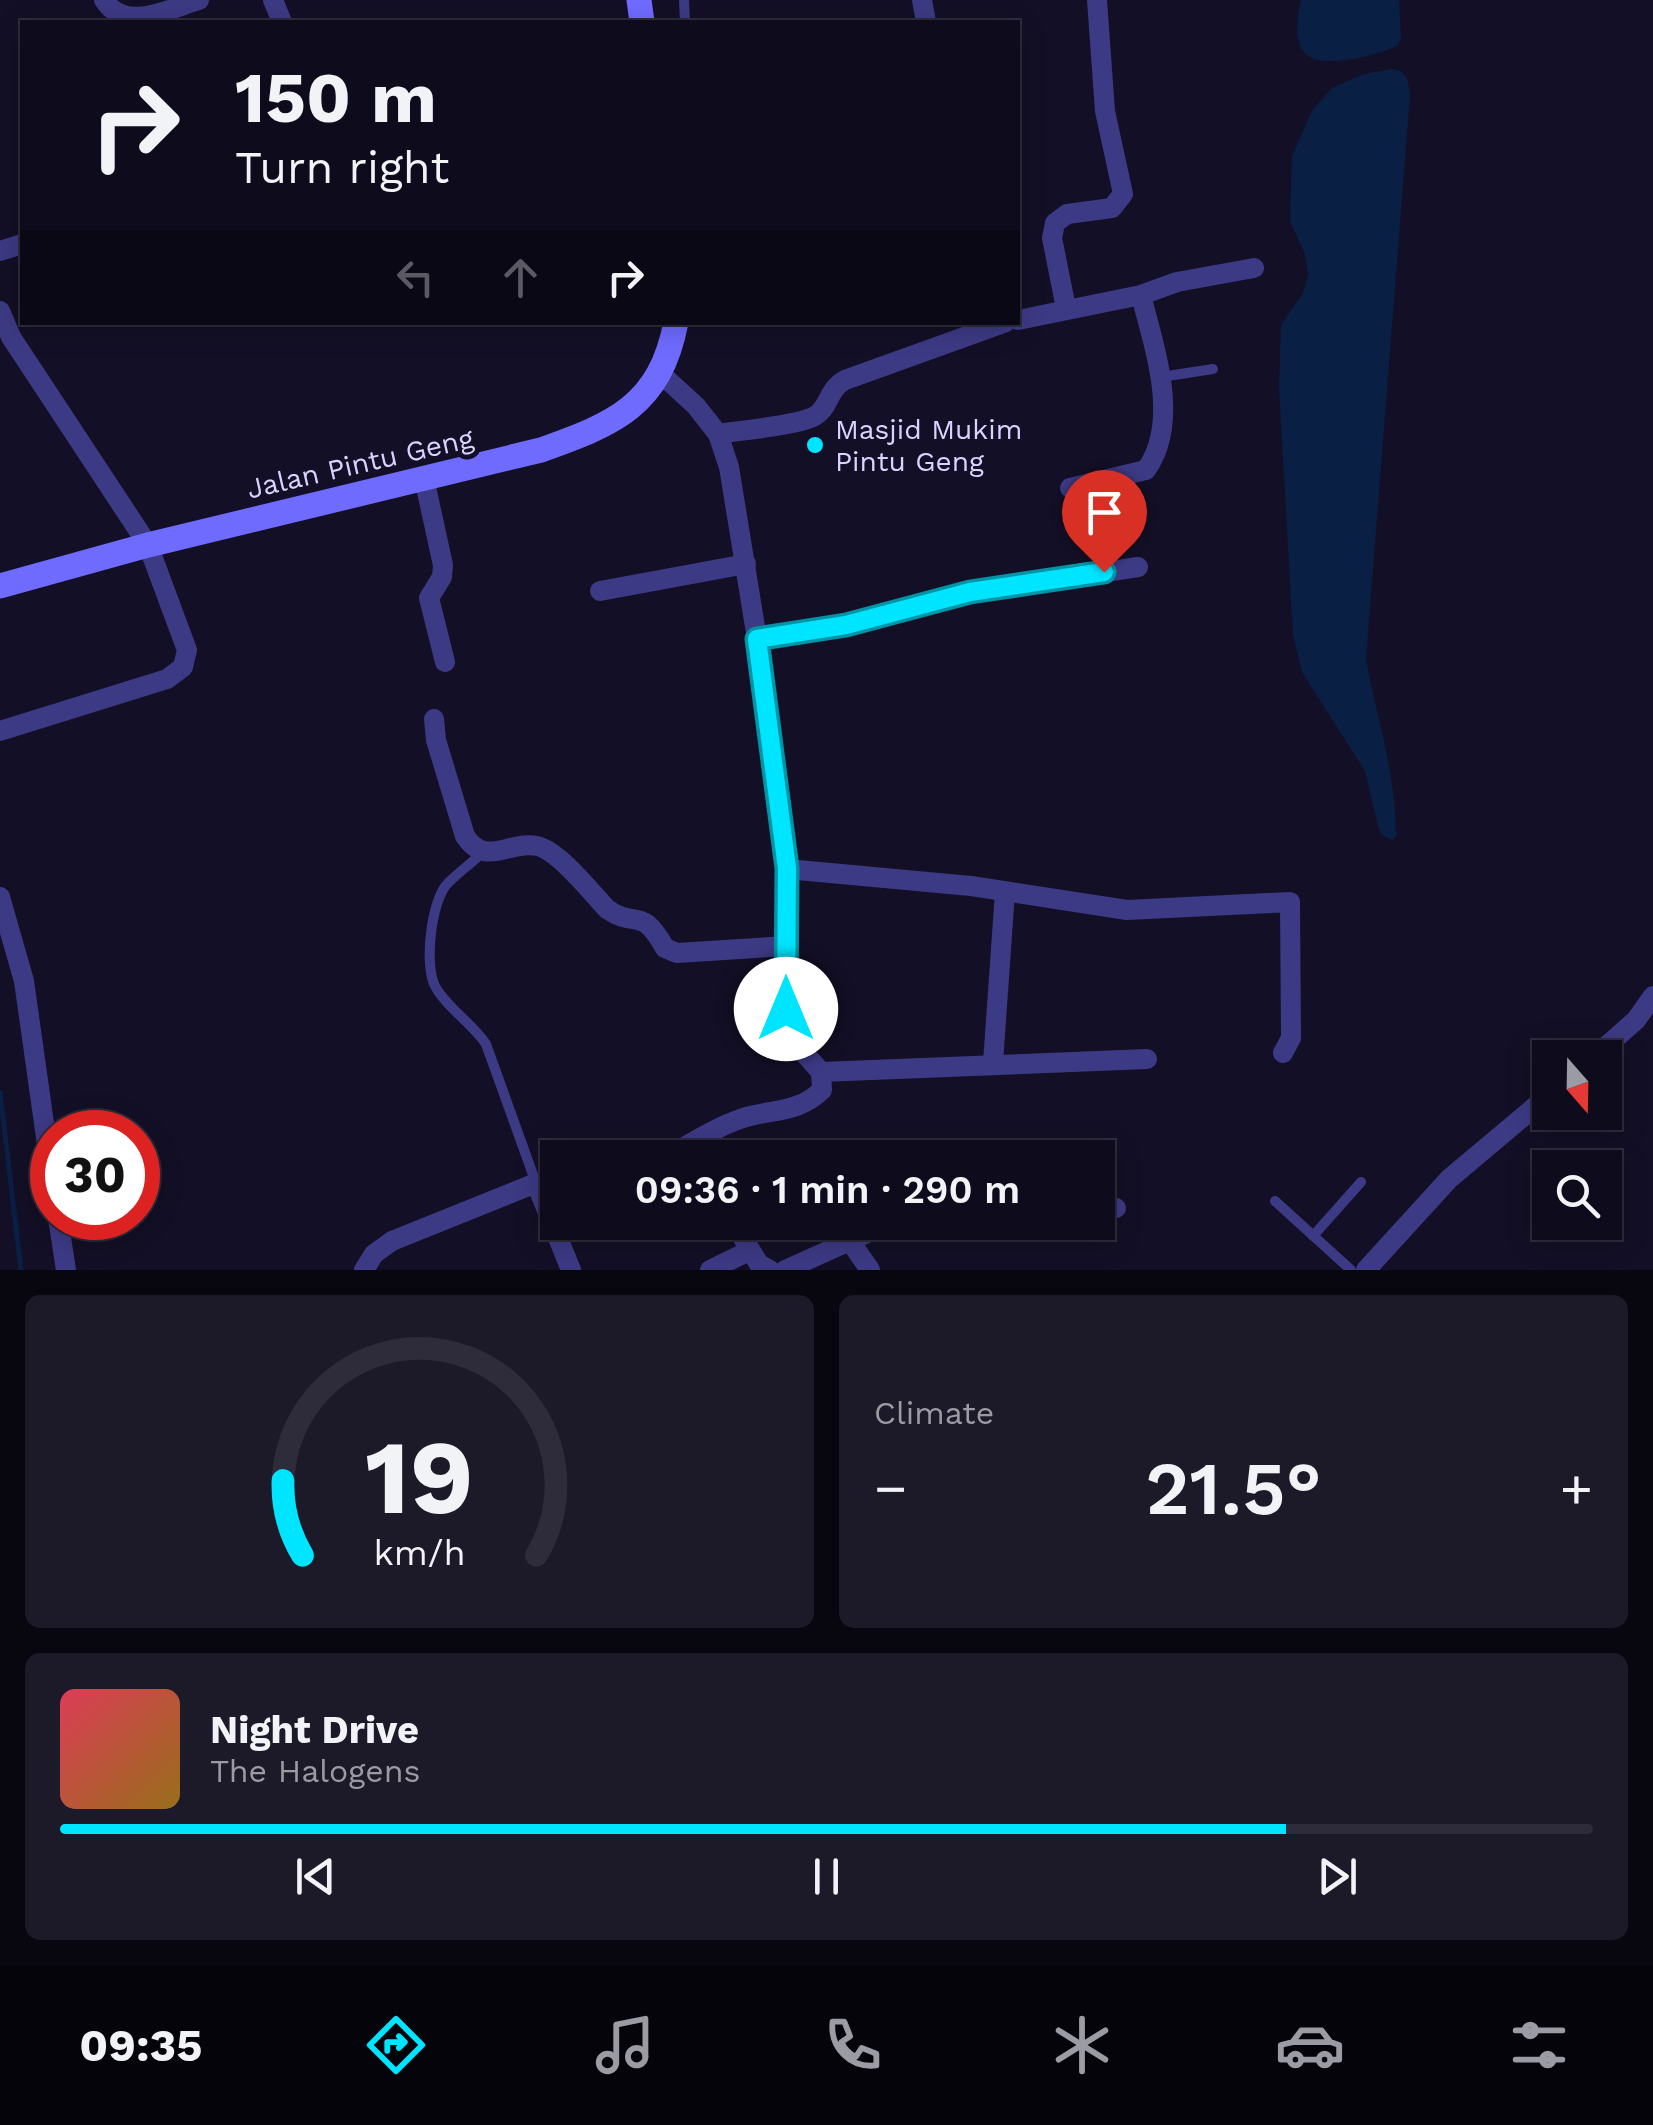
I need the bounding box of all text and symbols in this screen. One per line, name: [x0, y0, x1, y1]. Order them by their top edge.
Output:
text: 150 m: [235, 57, 437, 139]
icon: right: [70, 60, 200, 190]
text: Turn right: [235, 141, 449, 194]
icon: left: [388, 250, 443, 305]
icon: ahead: [493, 250, 548, 305]
icon: right: [598, 250, 653, 305]
place label: Masjid Mukim Pintu Geng: [835, 413, 1022, 478]
street label: Jalan Pintu Geng: [244, 421, 477, 506]
marker: Masjid Mukim Pintu Geng: [804, 434, 826, 456]
pin: [1062, 470, 1147, 573]
icon: arrive: [1077, 485, 1132, 540]
position arrow: [734, 957, 838, 1061]
north arrow: [1532, 1040, 1622, 1130]
map controls: [1532, 1040, 1622, 1240]
speed limit sign: 30: [30, 1110, 160, 1240]
button: search: [1532, 1150, 1622, 1240]
text: 09:36 · 1 min · 290 m: [635, 1168, 1020, 1212]
text: Climate: [874, 1394, 994, 1432]
text: 19: [365, 1416, 474, 1538]
text: 21.5°: [1145, 1444, 1322, 1532]
text: −: [874, 1456, 907, 1520]
text: +: [1560, 1456, 1593, 1520]
text: km/h: [373, 1532, 466, 1574]
text: Night Drive: [210, 1708, 419, 1752]
text: The Halogens: [210, 1752, 420, 1790]
icon: previous: [288, 1849, 343, 1904]
icon: pause: [799, 1849, 854, 1904]
icon: next: [1310, 1849, 1365, 1904]
icon: directions: [361, 2010, 431, 2080]
icon: music: [590, 2010, 660, 2080]
icon: phone: [818, 2010, 888, 2080]
icon: climate: [1047, 2010, 1117, 2080]
icon: car: [1275, 2010, 1345, 2080]
icon: filters: [1504, 2010, 1574, 2080]
text: 09:35: [79, 2019, 202, 2072]

